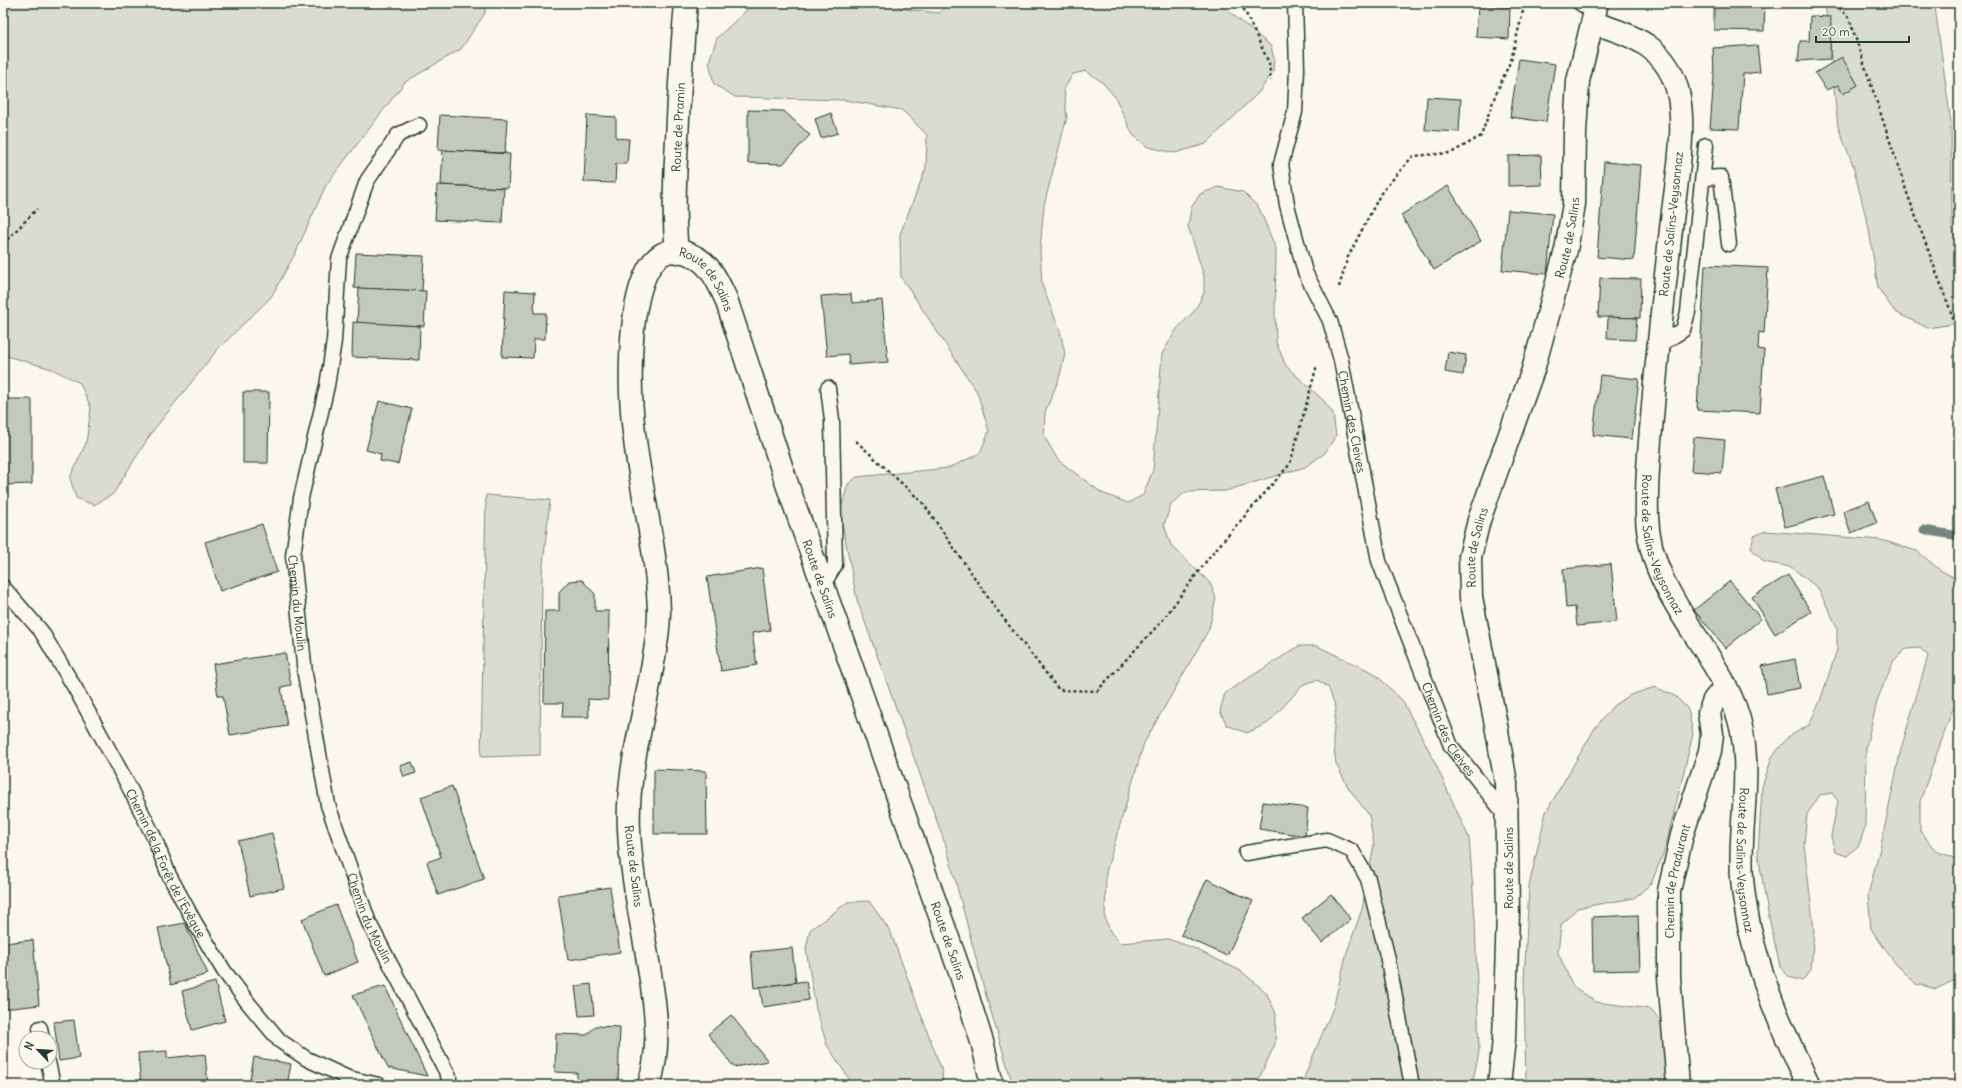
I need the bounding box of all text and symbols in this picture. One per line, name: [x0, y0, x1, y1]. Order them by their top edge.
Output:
scale bar: [1816, 18, 1909, 44]
text: 20 m: [1822, 24, 1850, 39]
street label: Route de Pramin: [668, 82, 688, 172]
street label: Route de Salins-Veysonnaz: [1656, 150, 1686, 297]
street label: Route de Salins: [1551, 197, 1582, 280]
street label: Route de Salins: [678, 244, 737, 313]
street label: Chemin des Cleives: [1336, 369, 1370, 474]
street label: Route de Salins-Veysonnaz: [1639, 474, 1688, 617]
street label: Route de Salins: [1462, 505, 1491, 588]
street label: Route de Salins: [800, 537, 841, 620]
street label: Chemin du Moulin: [285, 554, 310, 652]
street label: Chemin des Cleives: [1419, 680, 1479, 779]
street label: Chemin de la Forêt de l'Evêque: [123, 786, 210, 940]
street label: Route de Salins-Veysonnaz: [1734, 787, 1758, 934]
street label: Chemin de Pradurant: [1661, 822, 1693, 938]
street label: Route de Salins: [622, 824, 646, 908]
street label: Route de Salins: [1501, 827, 1516, 909]
street label: Chemin du Moulin: [345, 871, 396, 966]
street label: Route de Salins: [928, 899, 970, 982]
north arrow: [18, 1030, 58, 1070]
text: N: [21, 1039, 37, 1052]

